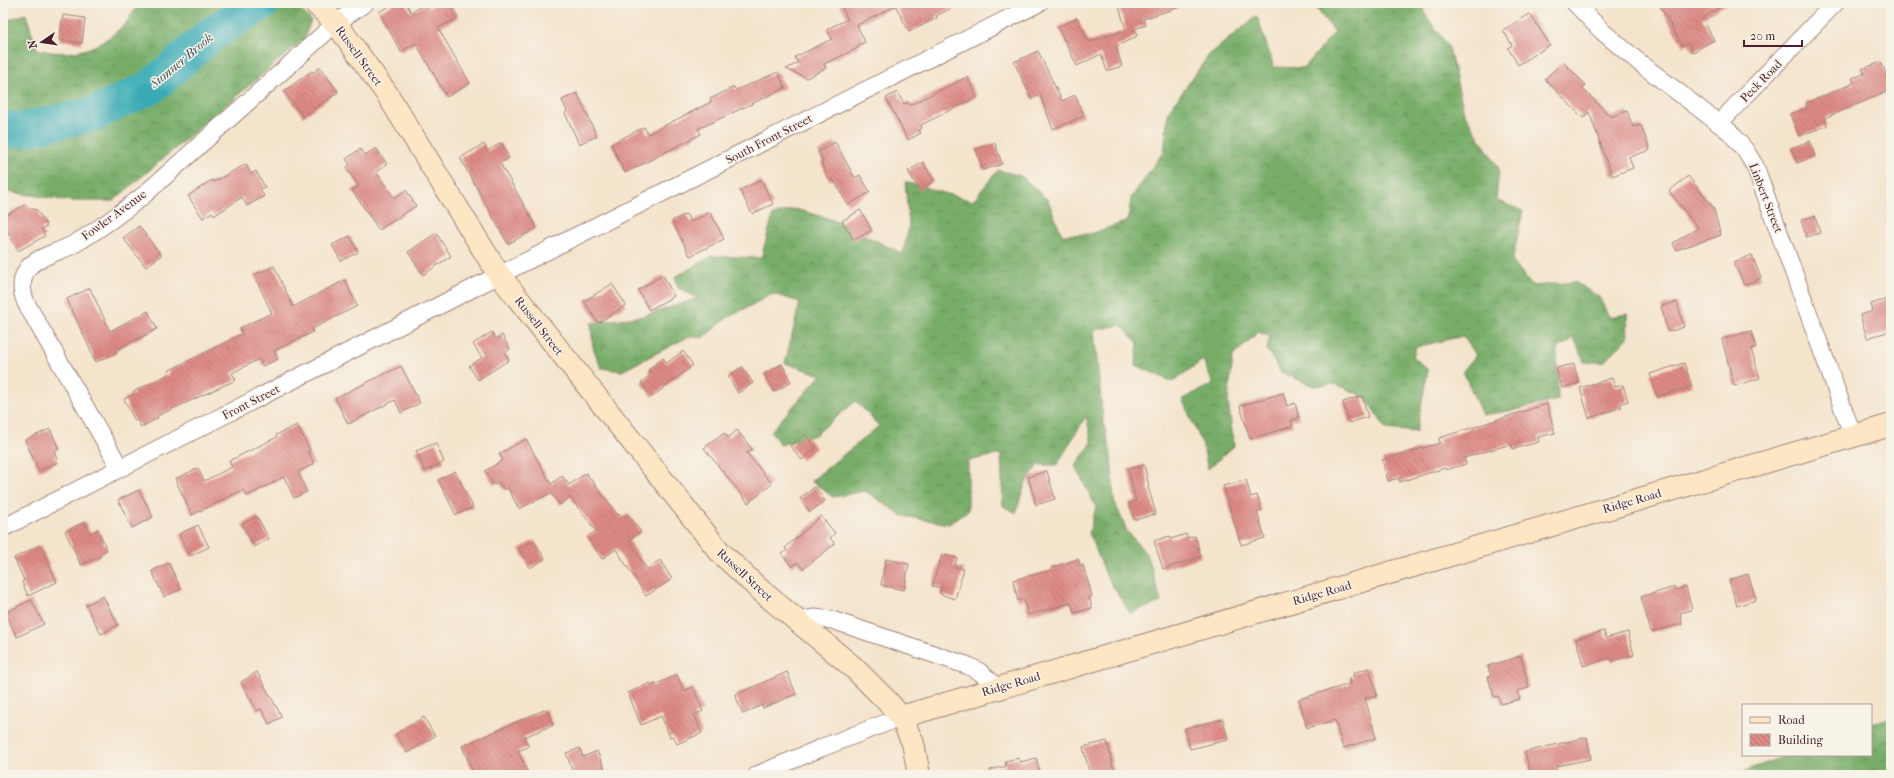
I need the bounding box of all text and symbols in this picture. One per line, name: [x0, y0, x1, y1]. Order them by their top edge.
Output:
north arrow: [22, 22, 62, 62]
scale bar: [1744, 22, 1802, 48]
street label: Russell Street: [332, 23, 386, 89]
text: 20 m: [1750, 29, 1775, 43]
water label: Sumner Brook: [146, 30, 216, 92]
text: N: [25, 38, 40, 50]
street label: Peck Road: [1737, 57, 1785, 105]
street label: South Front Street: [723, 111, 815, 167]
street label: Linbert Street: [1746, 161, 1786, 236]
street label: Fowler Avenue: [79, 187, 149, 243]
street label: Russell Street: [512, 294, 567, 359]
street label: Front Street: [220, 381, 283, 423]
street label: Ridge Road: [1601, 486, 1663, 516]
street label: Russell Street: [714, 546, 776, 605]
street label: Ridge Road: [1291, 578, 1353, 608]
street label: Ridge Road: [980, 669, 1042, 699]
legend: [1742, 704, 1872, 756]
text: Road: [1778, 713, 1805, 727]
text: Building: [1778, 733, 1823, 747]

